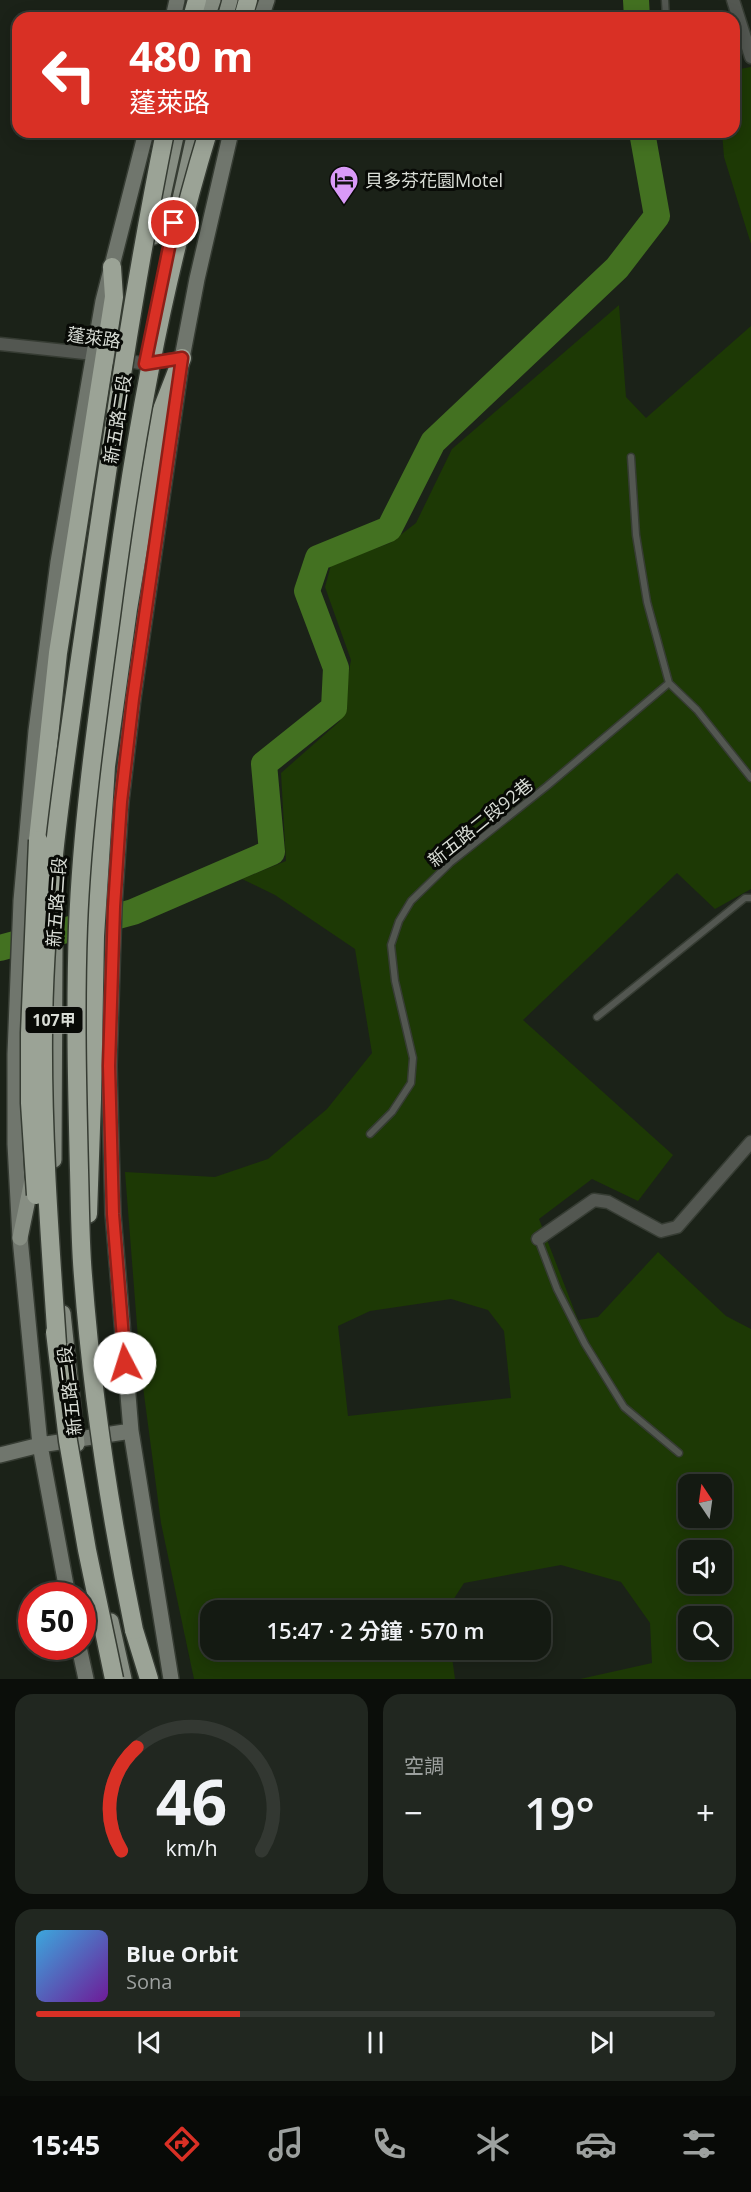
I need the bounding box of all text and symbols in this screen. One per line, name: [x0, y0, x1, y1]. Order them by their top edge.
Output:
text: 480 m: [129, 27, 253, 84]
icon: left: [30, 36, 108, 114]
text: 蓬萊路: [129, 83, 210, 120]
hotel icon: 貝多芬花園Motel: [328, 164, 360, 206]
place label: 貝多芬花園Motel: [365, 168, 503, 192]
pin: [148, 197, 199, 248]
icon: arrive: [157, 206, 190, 239]
street label: 蓬萊路: [66, 321, 122, 353]
street label: 新五路二段: [98, 373, 136, 465]
street label: 新五路二段92巷: [422, 772, 538, 872]
street label: 新五路二段: [41, 856, 71, 948]
road number: 107甲: [26, 1007, 82, 1033]
position arrow: [93, 1331, 157, 1395]
street label: 新五路二段: [52, 1345, 86, 1437]
north arrow: [678, 1474, 732, 1528]
map controls: [678, 1474, 732, 1660]
button: sound: [678, 1540, 732, 1594]
speed limit sign: 50: [18, 1582, 96, 1660]
button: search: [678, 1606, 732, 1660]
text: 15:47 · 2 分鐘 · 570 m: [267, 1615, 485, 1645]
text: 空調: [404, 1752, 444, 1779]
text: 46: [156, 1758, 227, 1843]
text: 19°: [524, 1782, 595, 1843]
text: −: [404, 1790, 423, 1835]
text: +: [696, 1790, 715, 1835]
text: km/h: [165, 1833, 218, 1862]
text: Blue Orbit: [126, 1938, 238, 1968]
text: Sona: [126, 1968, 172, 1995]
icon: previous: [133, 2026, 166, 2059]
icon: pause: [359, 2026, 392, 2059]
icon: next: [585, 2026, 618, 2059]
icon: directions: [161, 2123, 203, 2165]
icon: music: [265, 2123, 307, 2165]
icon: phone: [368, 2123, 410, 2165]
icon: climate: [472, 2123, 514, 2165]
icon: car: [575, 2123, 617, 2165]
icon: filters: [678, 2123, 720, 2165]
text: 15:45: [31, 2126, 100, 2163]

